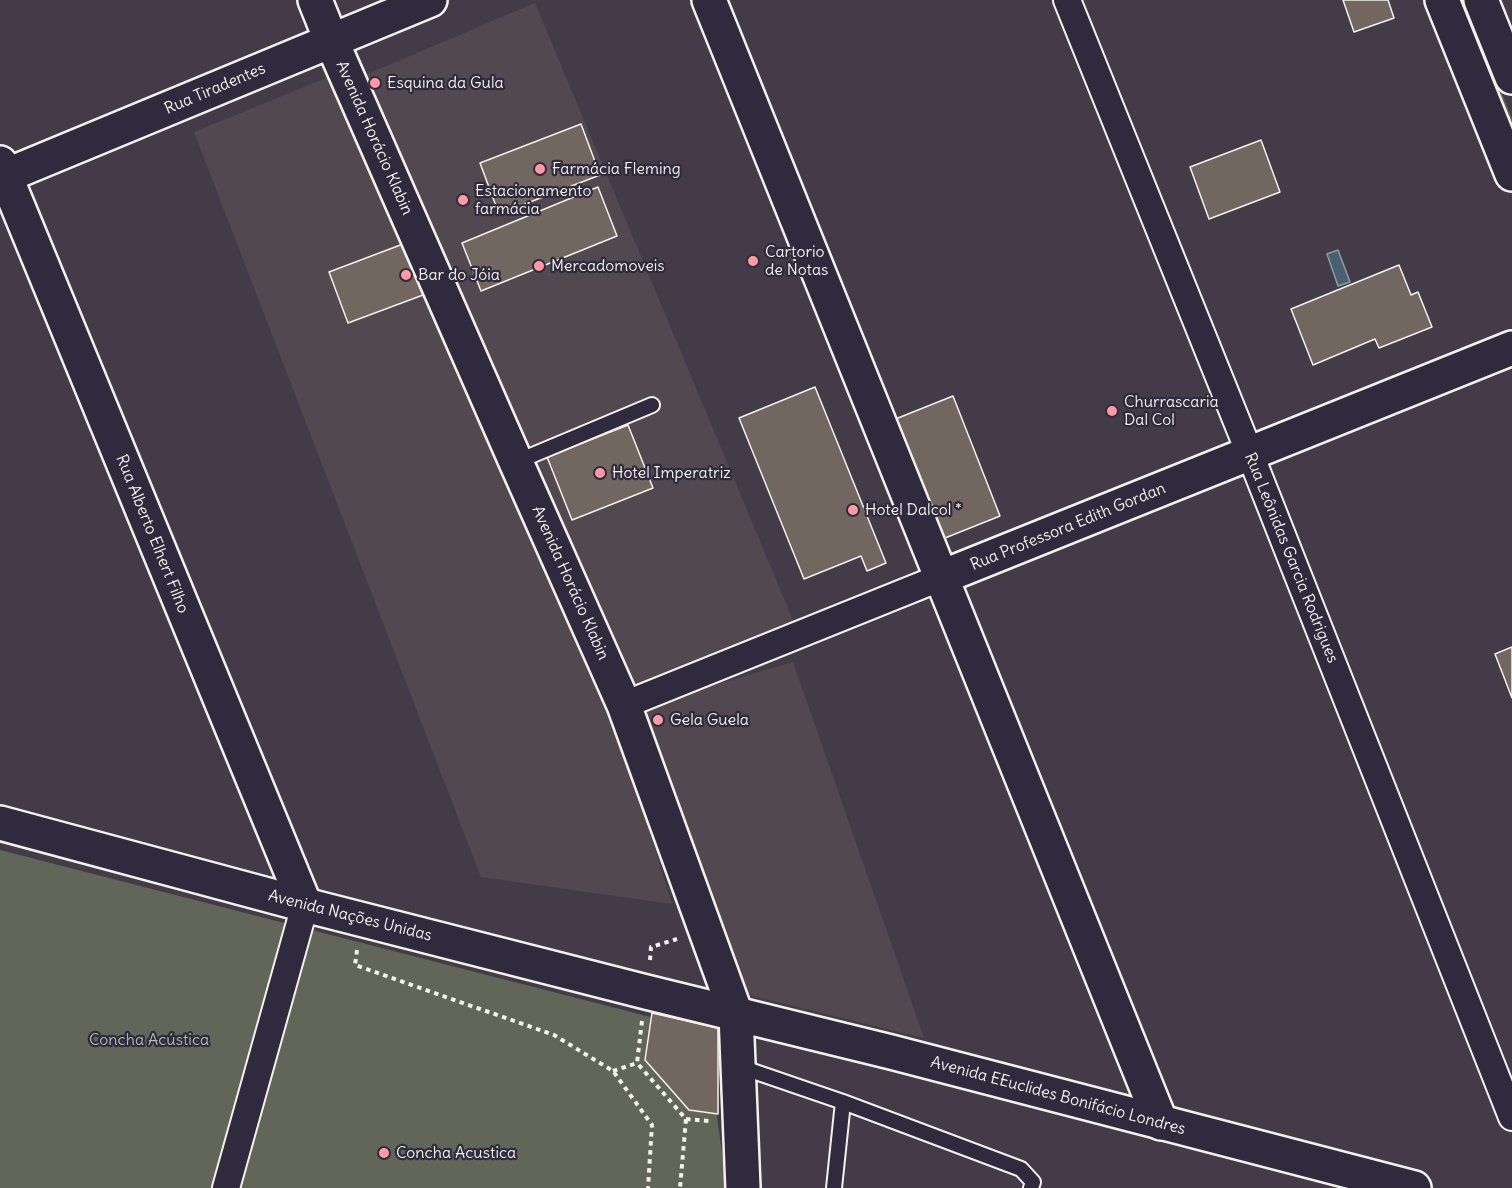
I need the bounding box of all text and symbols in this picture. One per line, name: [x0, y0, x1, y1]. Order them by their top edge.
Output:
street label: Avenida Horácio Klabin: [331, 58, 417, 218]
street label: Rua Tiradentes: [162, 59, 268, 119]
place label: Esquina da Gula: [387, 73, 504, 93]
marker: Esquina da Gula: [368, 76, 382, 90]
place label: Farmácia Fleming: [552, 159, 681, 179]
marker: Farmácia Fleming: [533, 162, 547, 176]
place label: Estacionamento farmácia: [475, 181, 591, 219]
marker: Estacionamento farmácia: [456, 193, 470, 207]
place label: Cartorio de Notas: [765, 242, 828, 280]
marker: Cartorio de Notas: [746, 254, 760, 268]
place label: Mercadomoveis: [551, 256, 665, 276]
marker: Mercadomoveis: [532, 259, 546, 273]
place label: Bar do Jóia: [418, 265, 500, 285]
marker: Bar do Jóia: [399, 268, 413, 282]
place label: Churrascaria Dal Col: [1124, 392, 1219, 430]
marker: Churrascaria Dal Col: [1105, 404, 1119, 418]
street label: Rua Leônidas Garcia Rodrigues: [1240, 450, 1342, 666]
street label: Rua Alberto Elhert Filho: [111, 452, 193, 616]
place label: Hotel Imperatriz: [612, 463, 731, 483]
marker: Hotel Imperatriz: [593, 466, 607, 480]
street label: Rua Professora Edith Gordan: [968, 479, 1168, 575]
place label: Hotel Dalcol *: [865, 500, 962, 520]
street label: Avenida Horácio Klabin: [527, 503, 613, 663]
marker: Hotel Dalcol *: [846, 503, 860, 517]
place label: Gela Guela: [670, 710, 749, 730]
marker: Gela Guela: [651, 713, 665, 727]
street label: Avenida Nações Unidas: [266, 886, 434, 946]
park label: Concha Acústica: [89, 1030, 209, 1050]
street label: Avenida EEuclides Bonifácio Londres: [929, 1053, 1187, 1139]
place label: Concha Acustica: [396, 1143, 516, 1163]
marker: Concha Acustica: [377, 1146, 391, 1160]

